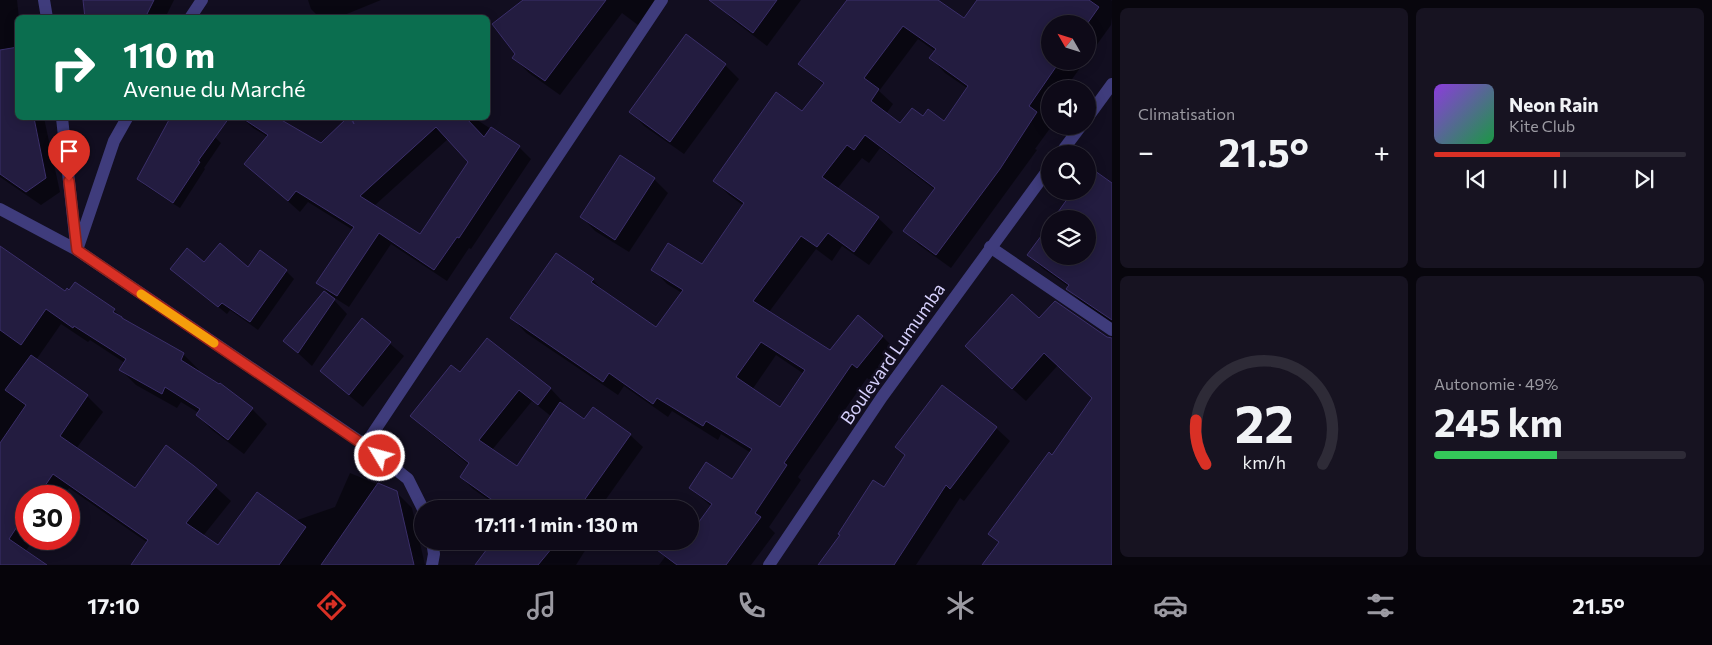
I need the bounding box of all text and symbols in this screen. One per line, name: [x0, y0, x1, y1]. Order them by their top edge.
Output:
north arrow: [1041, 15, 1096, 70]
map controls: [1041, 15, 1096, 265]
text: 110 m: [123, 32, 215, 75]
icon: right: [40, 35, 105, 100]
text: Avenue du Marché: [123, 75, 306, 102]
button: sound: [1041, 80, 1096, 135]
text: Neon Rain: [1509, 93, 1599, 116]
text: Climatisation: [1138, 104, 1235, 123]
text: Kite Club: [1509, 116, 1575, 135]
text: 21.5°: [1219, 128, 1309, 175]
pin: [48, 130, 90, 181]
text: −: [1138, 134, 1154, 168]
text: +: [1374, 134, 1390, 168]
icon: arrive: [55, 137, 83, 165]
button: search: [1041, 145, 1096, 200]
icon: previous: [1462, 165, 1490, 193]
icon: pause: [1546, 165, 1574, 193]
icon: next: [1630, 165, 1658, 193]
button: layers: [1041, 210, 1096, 265]
street label: Boulevard Lumumba: [835, 279, 949, 428]
text: Autonomie · 49%: [1434, 374, 1558, 393]
text: 22: [1234, 390, 1294, 454]
text: 245 km: [1434, 398, 1563, 445]
position arrow: [353, 429, 405, 481]
text: km/h: [1242, 451, 1286, 473]
speed limit sign: 30: [15, 485, 80, 550]
text: 17:11 · 1 min · 130 m: [475, 513, 638, 536]
icon: directions: [314, 588, 349, 623]
icon: music: [524, 588, 559, 623]
icon: phone: [734, 588, 769, 623]
icon: climate: [943, 588, 978, 623]
icon: car: [1153, 588, 1188, 623]
icon: filters: [1363, 588, 1398, 623]
text: 17:10: [87, 592, 140, 619]
text: 21.5°: [1572, 592, 1625, 619]

